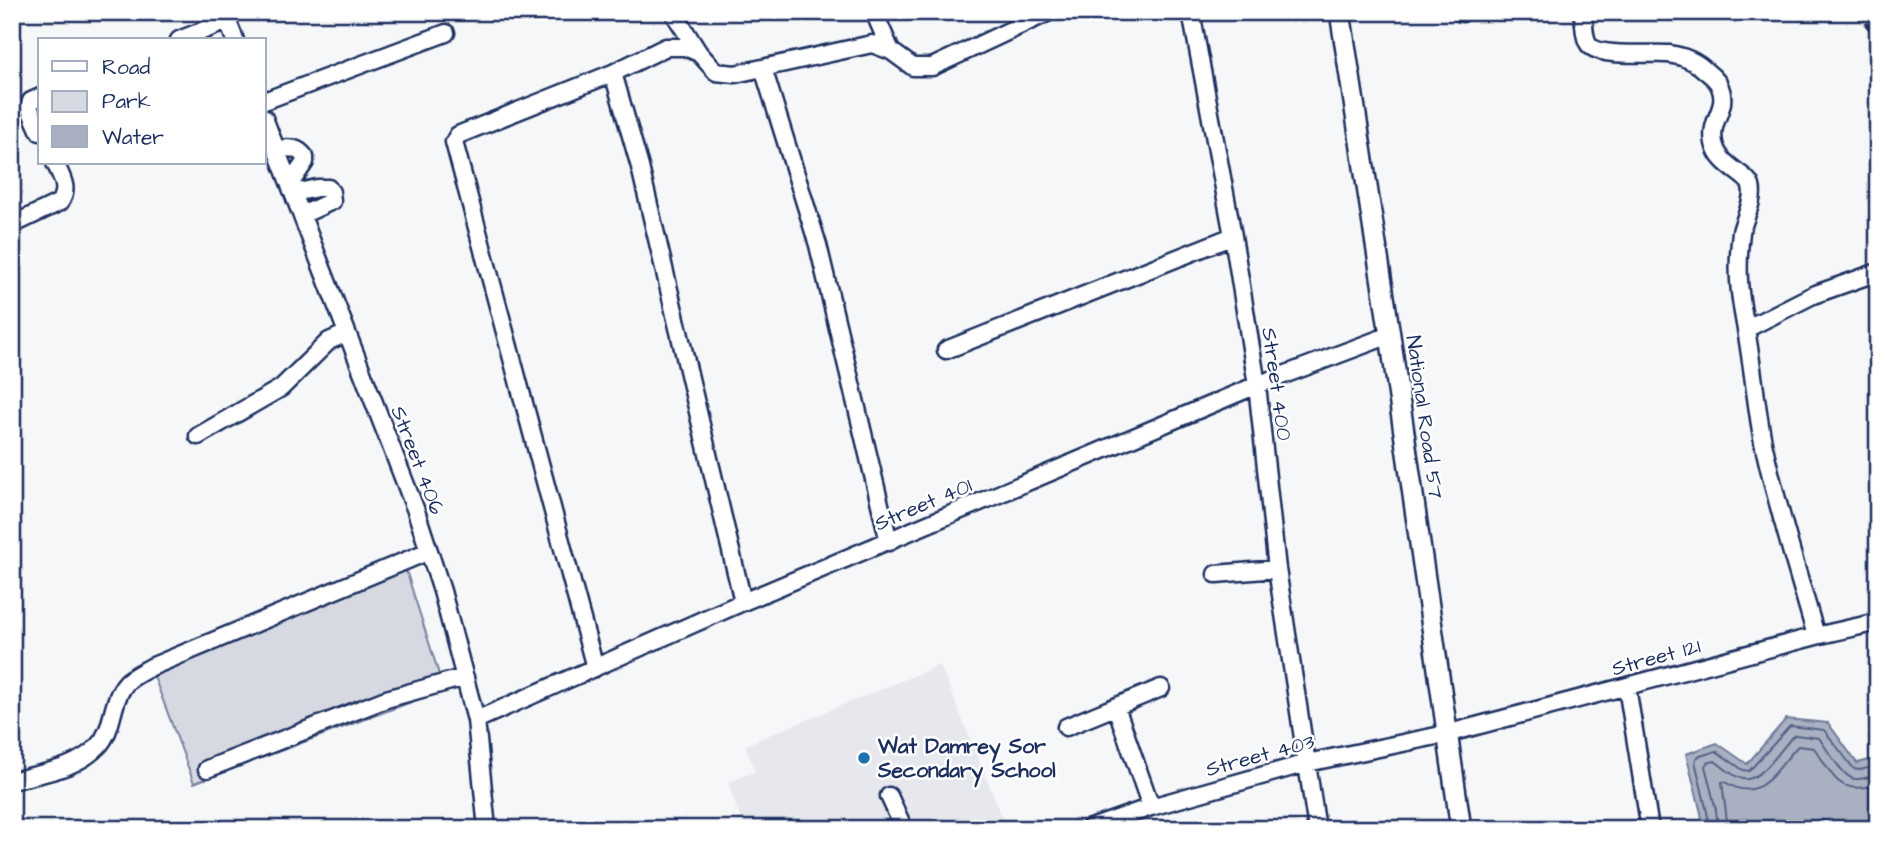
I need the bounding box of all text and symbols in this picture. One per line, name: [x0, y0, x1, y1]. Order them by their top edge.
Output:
legend: [38, 38, 266, 164]
text: Road: [102, 53, 150, 82]
text: Park: [102, 87, 151, 116]
text: Water: [102, 123, 164, 152]
street label: Street 400: [1254, 326, 1299, 443]
street label: National Road 57: [1399, 334, 1450, 501]
street label: Street 406: [384, 402, 451, 519]
street label: Street 401: [870, 471, 977, 538]
street label: Street 121: [1609, 632, 1704, 683]
street label: Street 403: [1203, 727, 1318, 784]
place label: Wat Damrey Sor Secondary School: [877, 732, 1056, 788]
marker: Wat Damrey Sor Secondary School: [856, 750, 872, 766]

